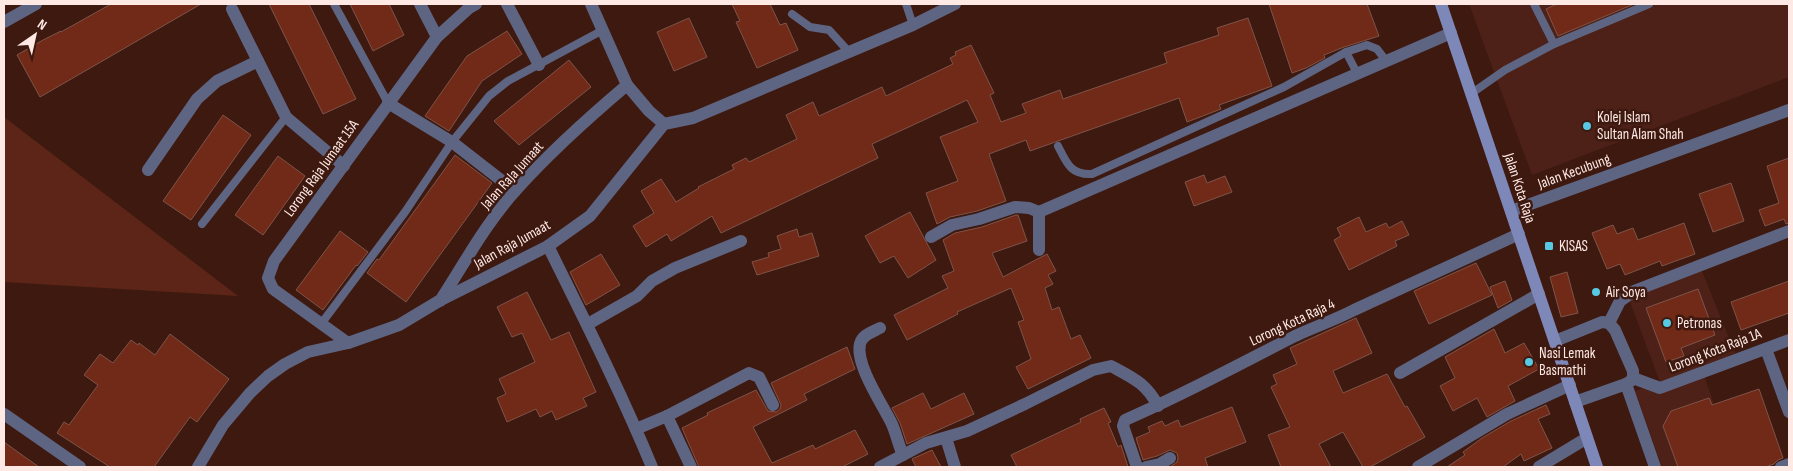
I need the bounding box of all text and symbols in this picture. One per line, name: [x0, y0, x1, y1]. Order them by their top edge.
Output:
north arrow: [10, 10, 60, 60]
text: N: [34, 15, 50, 34]
place label: Kolej Islam Sultan Alam Shah: [1597, 108, 1684, 144]
street label: Lorong Raja Jumaat 15A: [280, 116, 363, 220]
marker: Kolej Islam Sultan Alam Shah: [1581, 120, 1593, 132]
street label: Jalan RaJa Jumaat: [476, 137, 548, 214]
street label: Jalan Kota Raja: [1499, 150, 1540, 226]
street label: Jalan Kecubung: [1534, 150, 1613, 194]
street label: Jalan Raja Jumaat: [470, 215, 554, 274]
place label: KISAS: [1559, 237, 1588, 256]
marker: KISAS: [1543, 240, 1555, 252]
place label: Air Soya: [1605, 283, 1646, 302]
marker: Air Soya: [1590, 286, 1602, 298]
street label: Lorong Kota Raja 4: [1247, 294, 1338, 350]
place label: Petronas: [1677, 314, 1722, 333]
marker: Petronas: [1661, 317, 1673, 329]
street label: Lorong Kota Raja 1A: [1666, 324, 1765, 377]
place label: Nasi Lemak Basmathi: [1539, 344, 1596, 380]
marker: Nasi Lemak Basmathi: [1523, 356, 1535, 368]

